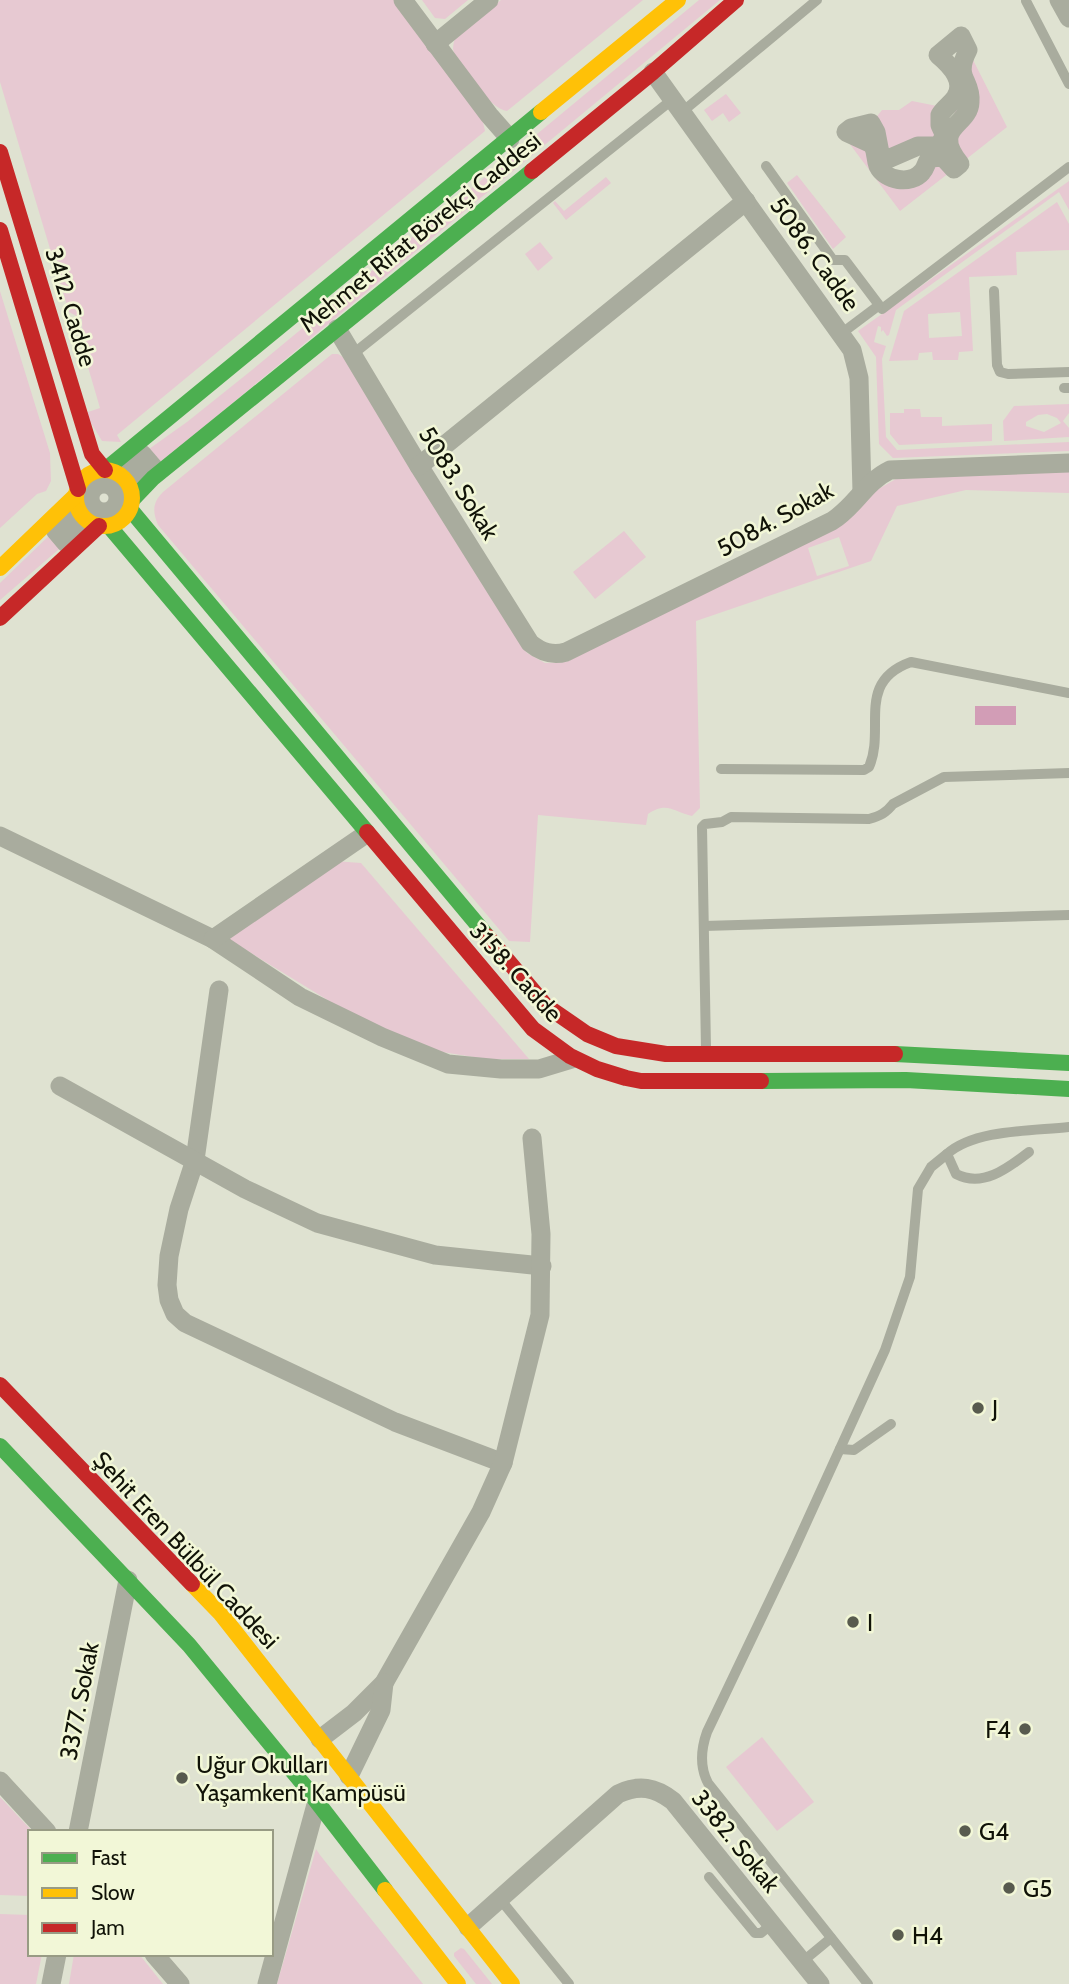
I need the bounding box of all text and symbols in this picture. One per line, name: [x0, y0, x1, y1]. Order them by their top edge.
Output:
street label: Mehmet Rifat Börekçi Caddesi: [293, 126, 547, 338]
street label: 5086. Cadde: [764, 191, 866, 317]
street label: 3412. Cadde: [39, 244, 103, 370]
street label: 5083. Sokak: [413, 421, 505, 545]
street label: 5084. Sokak: [712, 475, 838, 563]
street label: 3158. Cadde: [464, 916, 568, 1028]
place label: J: [991, 1394, 998, 1423]
marker: J: [970, 1400, 986, 1416]
street label: Şehit Eren Bülbül Caddesi: [87, 1445, 285, 1655]
place label: I: [867, 1608, 873, 1637]
marker: I: [845, 1614, 861, 1630]
street label: 3377. Sokak: [53, 1639, 105, 1763]
place label: F4: [985, 1715, 1011, 1744]
marker: F4: [1017, 1721, 1033, 1737]
place label: Uğur Okulları Yaşamkent Kampüsü: [195, 1750, 406, 1807]
marker: Uğur Okulları Yaşamkent Kampüsü: [174, 1770, 190, 1786]
street label: 3382. Sokak: [686, 1784, 786, 1898]
place label: G4: [979, 1817, 1009, 1846]
marker: G4: [957, 1823, 973, 1839]
legend: [28, 1830, 273, 1956]
text: Fast: [91, 1845, 127, 1870]
place label: G5: [1023, 1874, 1052, 1903]
text: Slow: [91, 1880, 135, 1905]
marker: G5: [1001, 1880, 1017, 1896]
text: Jam: [90, 1915, 125, 1940]
place label: H4: [912, 1921, 943, 1950]
marker: H4: [890, 1927, 906, 1943]

